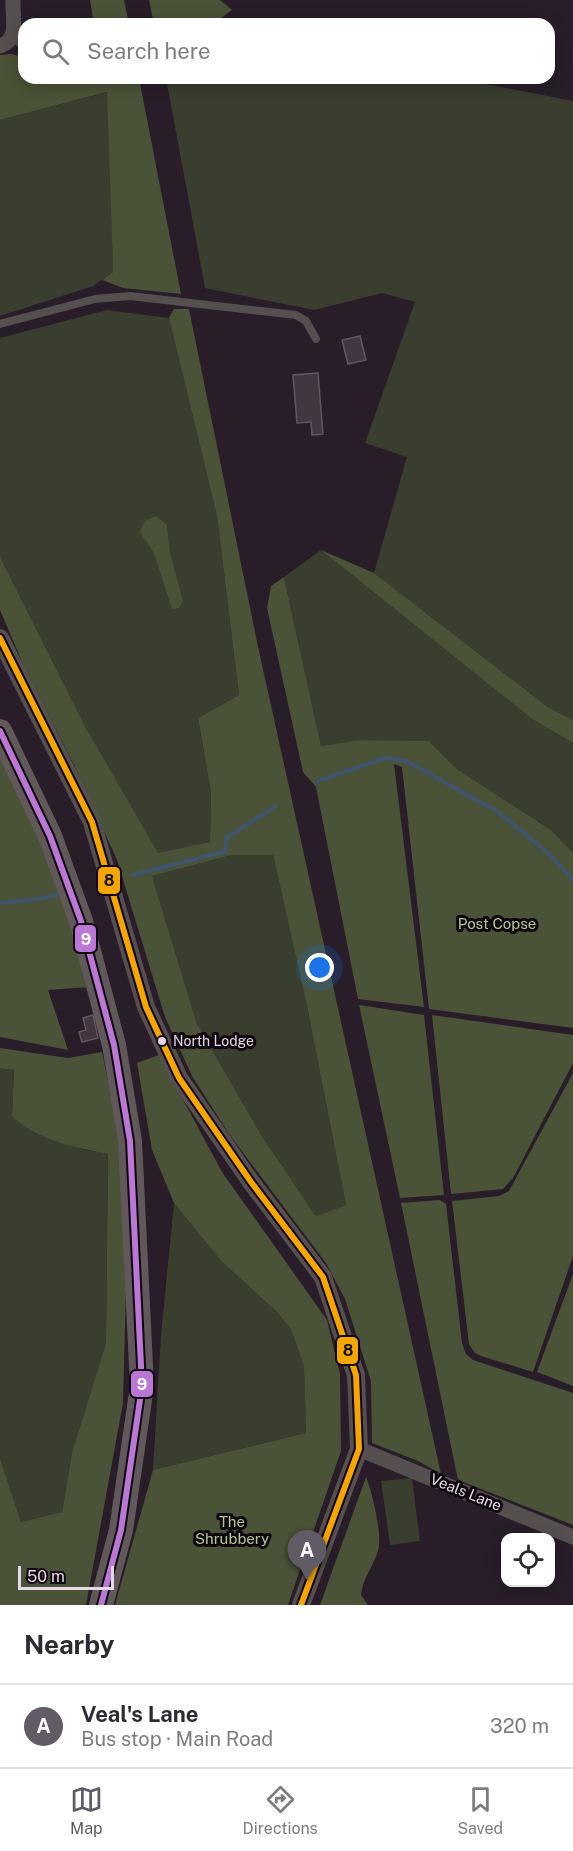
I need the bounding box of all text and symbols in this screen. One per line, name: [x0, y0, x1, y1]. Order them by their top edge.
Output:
search box: [18, 18, 555, 84]
icon: search: [39, 35, 72, 68]
text: Search here: [87, 38, 211, 64]
line badge: 8: [97, 866, 121, 895]
text: 8: [104, 871, 115, 890]
park label: Post Copse: [458, 915, 536, 932]
line badge: 9: [74, 924, 97, 953]
text: 9: [81, 930, 91, 949]
your location: [305, 953, 334, 982]
place label: North Lodge: [173, 1033, 254, 1049]
marker: North Lodge: [156, 1035, 168, 1047]
line badge: 8: [336, 1336, 359, 1365]
text: 8: [343, 1341, 354, 1360]
line badge: 9: [130, 1370, 154, 1398]
text: 9: [137, 1375, 147, 1394]
street label: Veals Lane: [428, 1470, 504, 1514]
park label: The Shrubbery: [195, 1513, 269, 1547]
pin: A: [288, 1530, 326, 1580]
map controls: [501, 1533, 555, 1587]
button: locate: [501, 1533, 555, 1587]
scale bar: [18, 1563, 114, 1590]
text: 50 m: [27, 1567, 65, 1586]
text: Nearby: [24, 1629, 114, 1660]
text: Veal's Lane: [81, 1701, 198, 1727]
text: A: [36, 1714, 51, 1738]
text: 320 m: [490, 1714, 549, 1738]
text: Bus stop · Main Road: [81, 1727, 273, 1751]
tab: Map: [70, 1783, 103, 1838]
tab: Directions: [243, 1783, 318, 1838]
tab: Saved: [457, 1783, 503, 1838]

